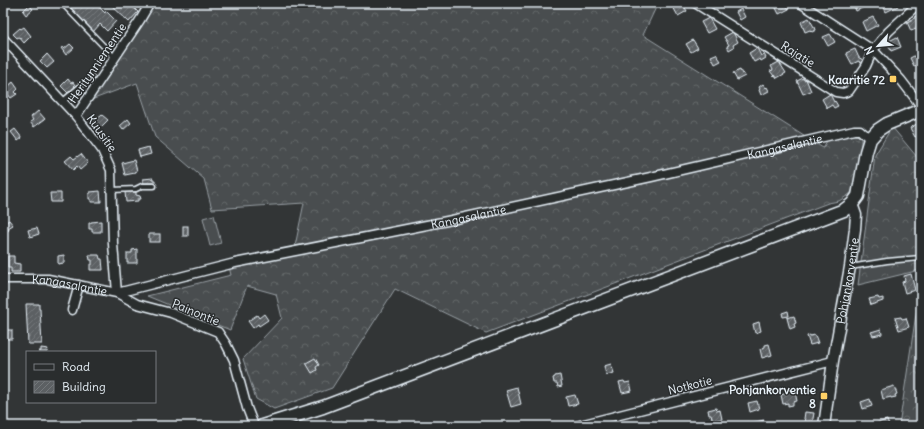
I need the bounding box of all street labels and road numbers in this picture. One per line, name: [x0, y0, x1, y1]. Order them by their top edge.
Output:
street label: Heritynniementie: [65, 20, 129, 106]
street label: Rajatie: [778, 38, 818, 70]
street label: Kuusitie: [84, 111, 120, 155]
street label: Kangasalantie: [745, 130, 824, 162]
street label: Kangasalantie: [429, 201, 507, 232]
street label: Pohjankorventie: [832, 237, 861, 325]
street label: Kangasalantie: [32, 271, 109, 298]
street label: Painontie: [170, 296, 222, 328]
street label: Notkotie: [666, 372, 714, 398]

